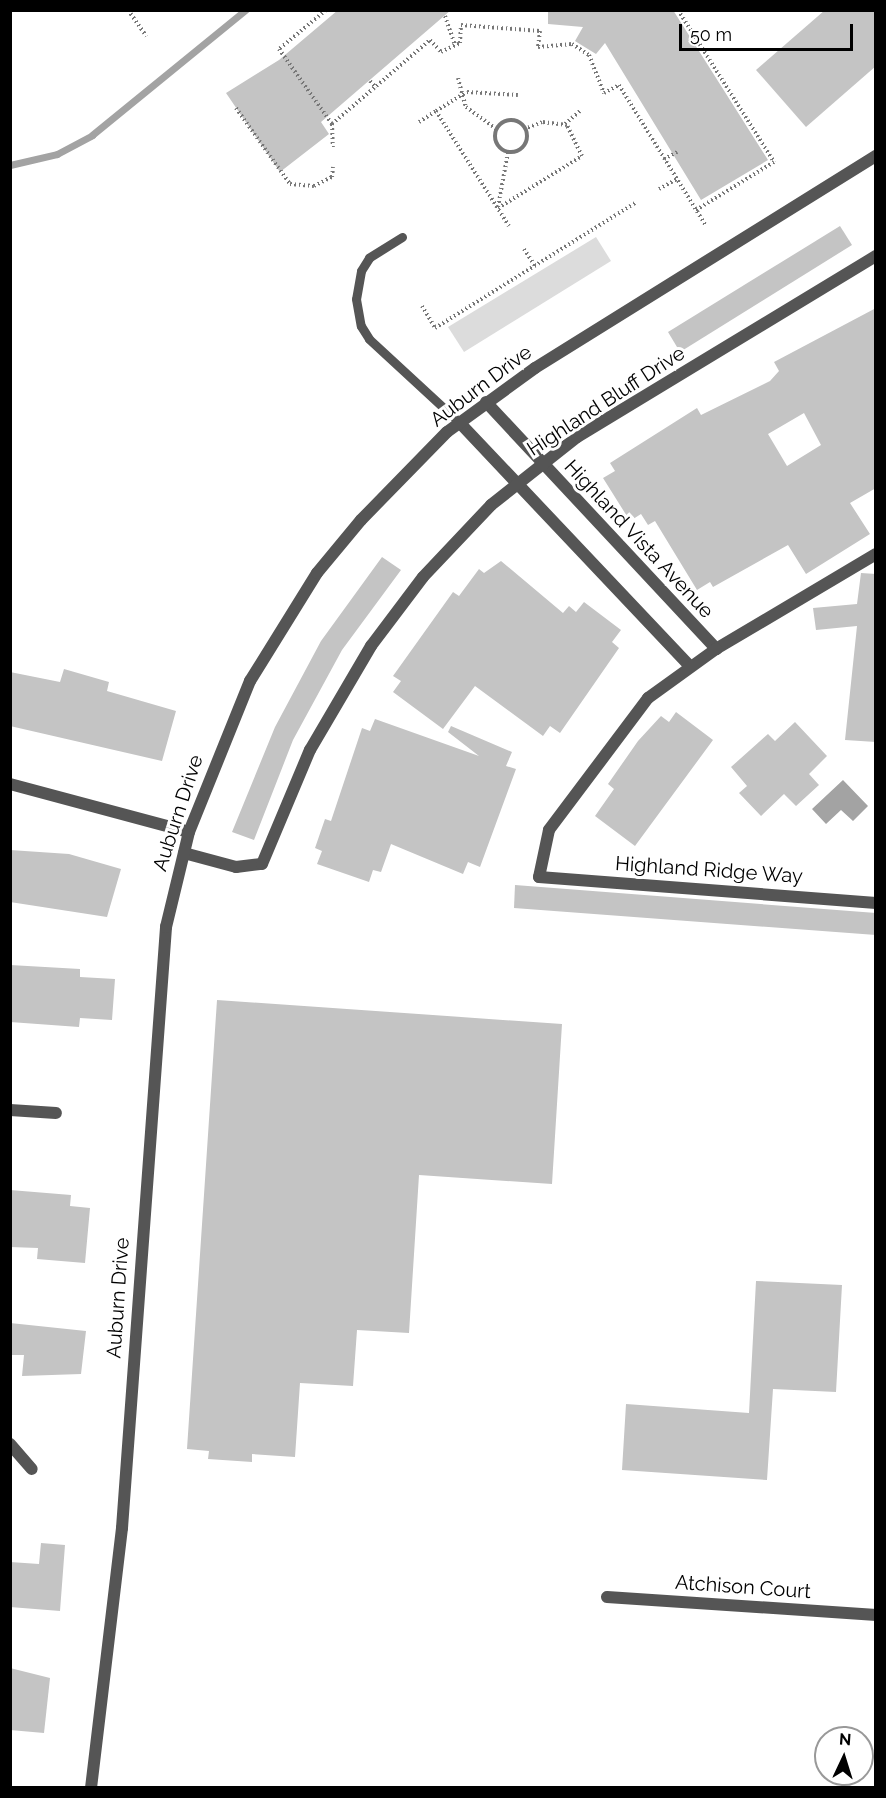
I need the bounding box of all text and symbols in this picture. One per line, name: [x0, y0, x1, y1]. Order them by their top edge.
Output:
scale bar: [682, 12, 856, 50]
text: 50 m: [690, 24, 732, 45]
street label: Auburn Drive: [426, 340, 536, 432]
street label: Highland Bluff Drive: [522, 341, 690, 461]
street label: Highland Vista Avenue: [559, 454, 719, 624]
street label: Auburn Drive: [148, 752, 208, 874]
street label: Highland Ridge Way: [614, 851, 804, 889]
street label: Auburn Drive: [102, 1237, 134, 1359]
street label: Atchison Court: [674, 1570, 812, 1604]
north arrow: [814, 1726, 874, 1786]
text: N: [838, 1730, 852, 1749]

